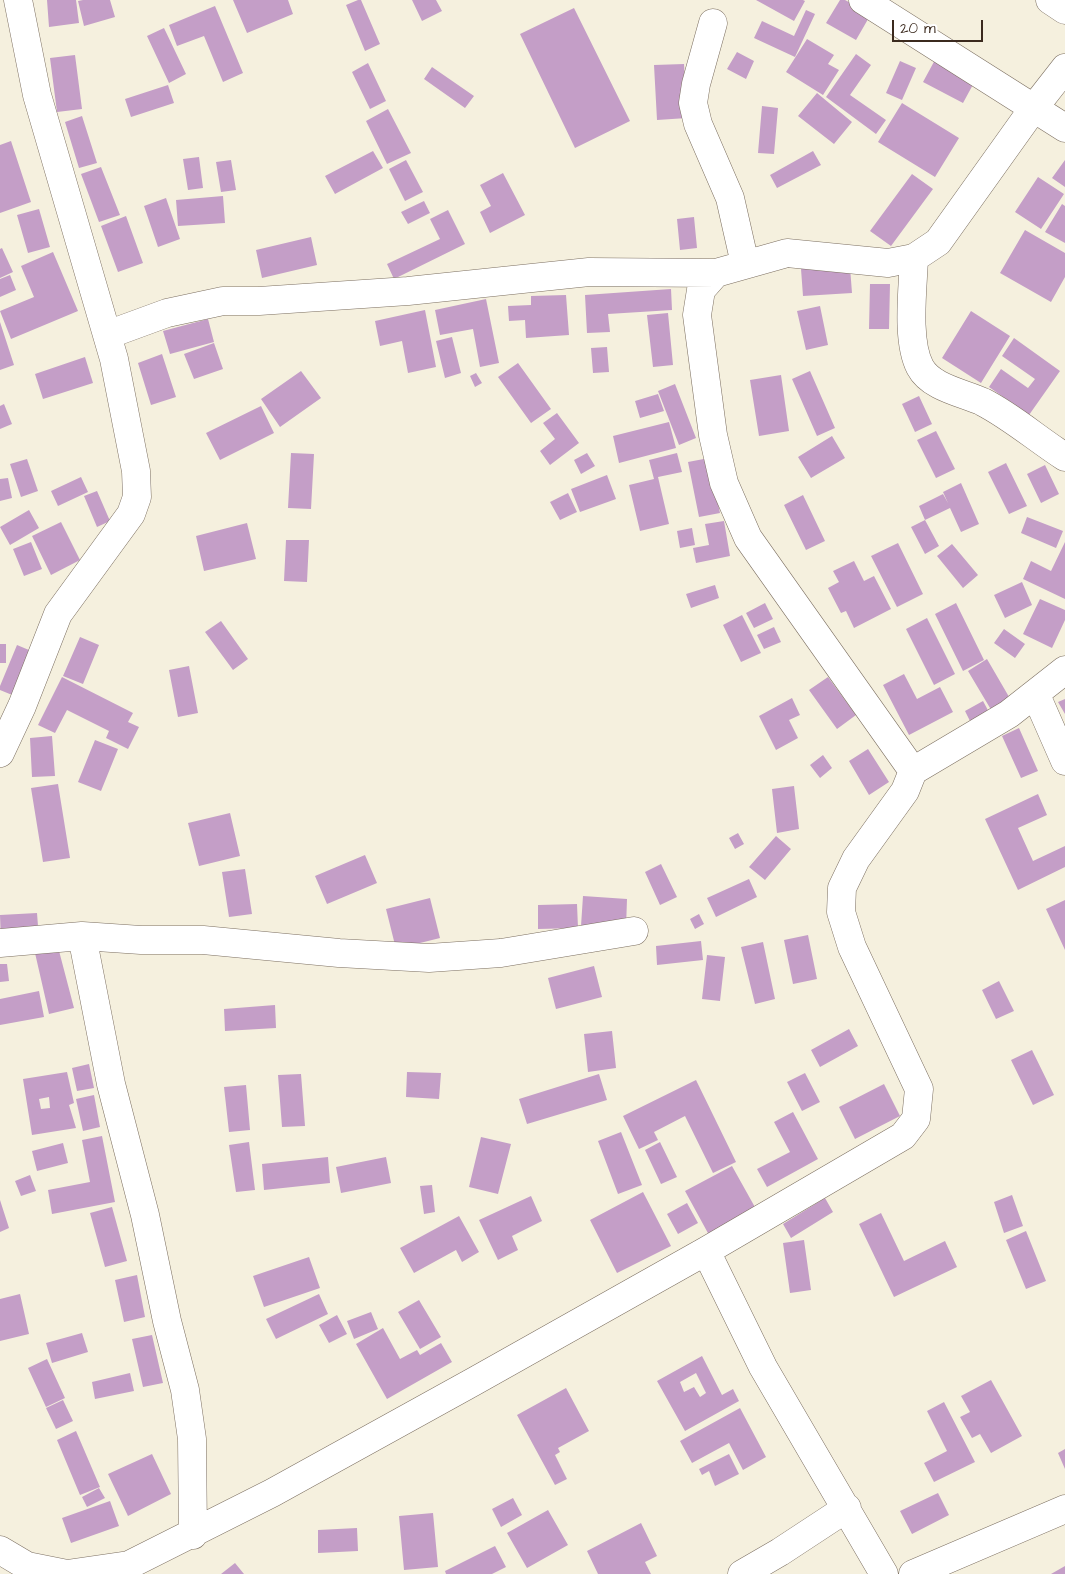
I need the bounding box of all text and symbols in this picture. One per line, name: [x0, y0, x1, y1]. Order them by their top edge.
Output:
scale bar: [895, 10, 986, 42]
text: 20 m: [900, 18, 936, 39]

